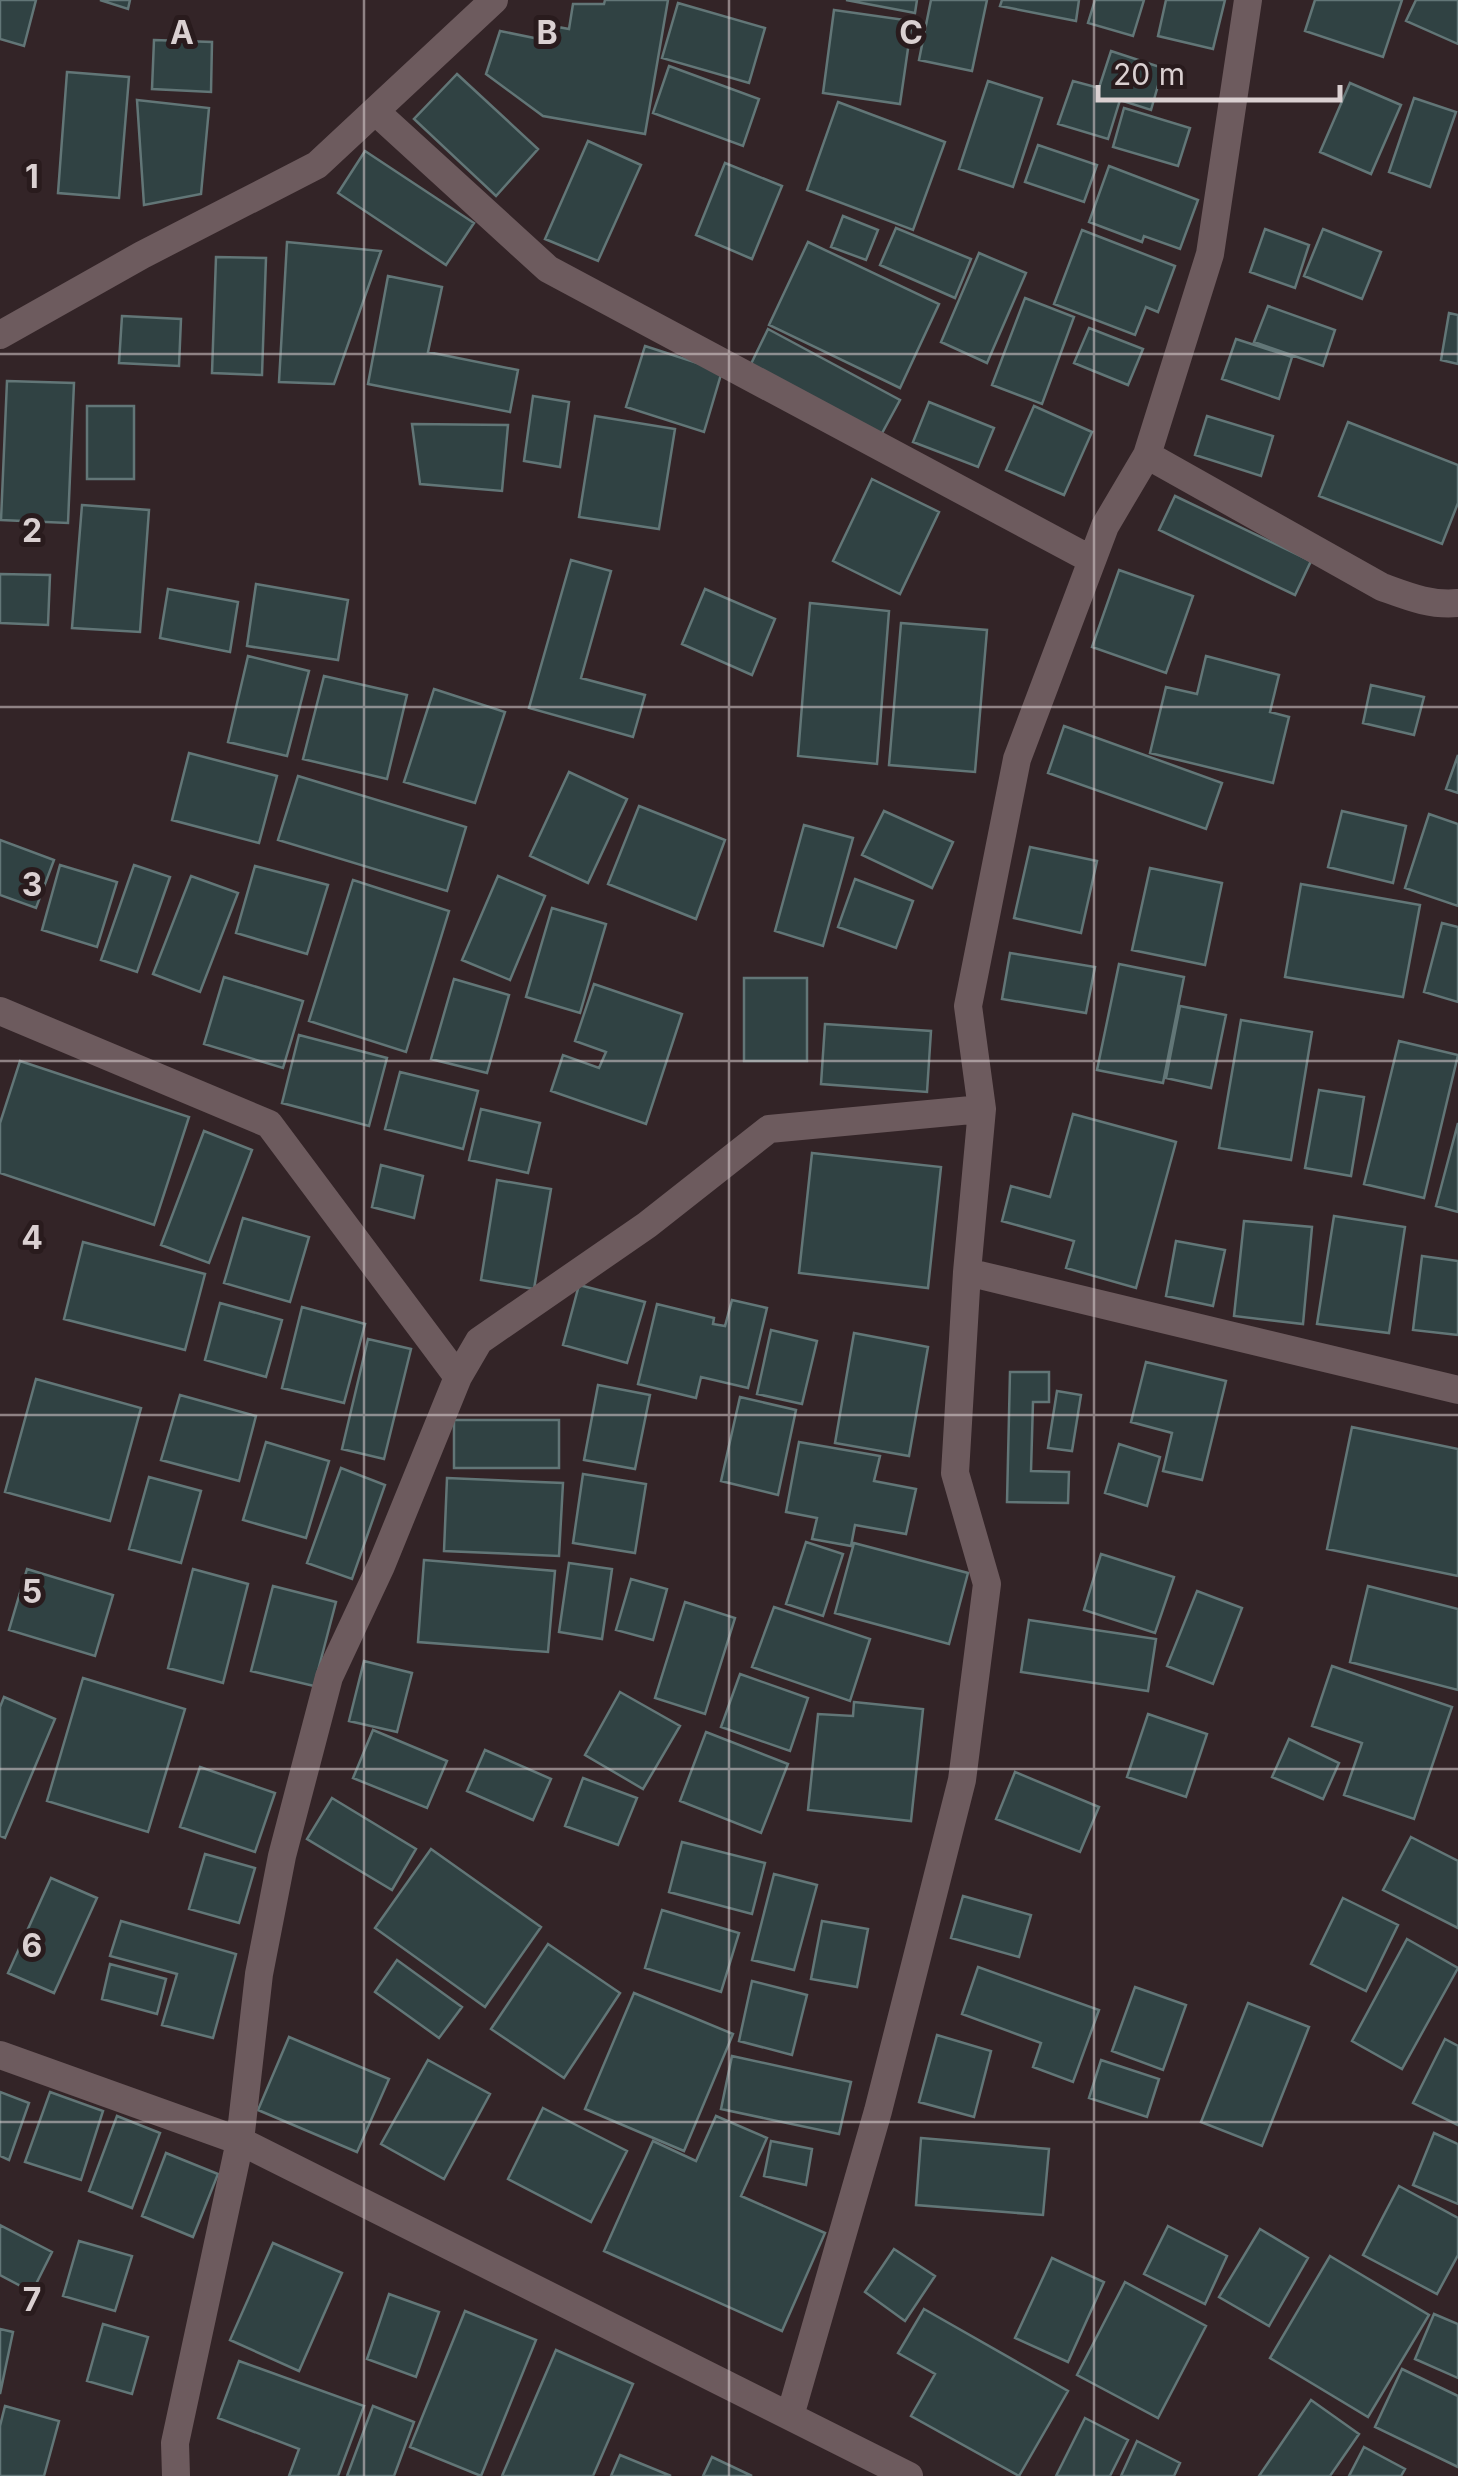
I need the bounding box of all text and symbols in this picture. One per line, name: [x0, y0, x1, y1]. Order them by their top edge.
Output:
text: A: [170, 13, 194, 52]
text: B: [536, 13, 558, 52]
text: C: [899, 13, 923, 52]
scale bar: [1098, 40, 1340, 102]
text: 20 m: [1113, 56, 1185, 92]
text: 1: [25, 157, 39, 196]
text: 2: [22, 511, 42, 550]
text: 3: [22, 865, 42, 904]
text: 4: [21, 1218, 43, 1257]
text: 5: [22, 1572, 42, 1611]
text: 6: [22, 1926, 42, 1965]
text: 7: [23, 2280, 41, 2319]

